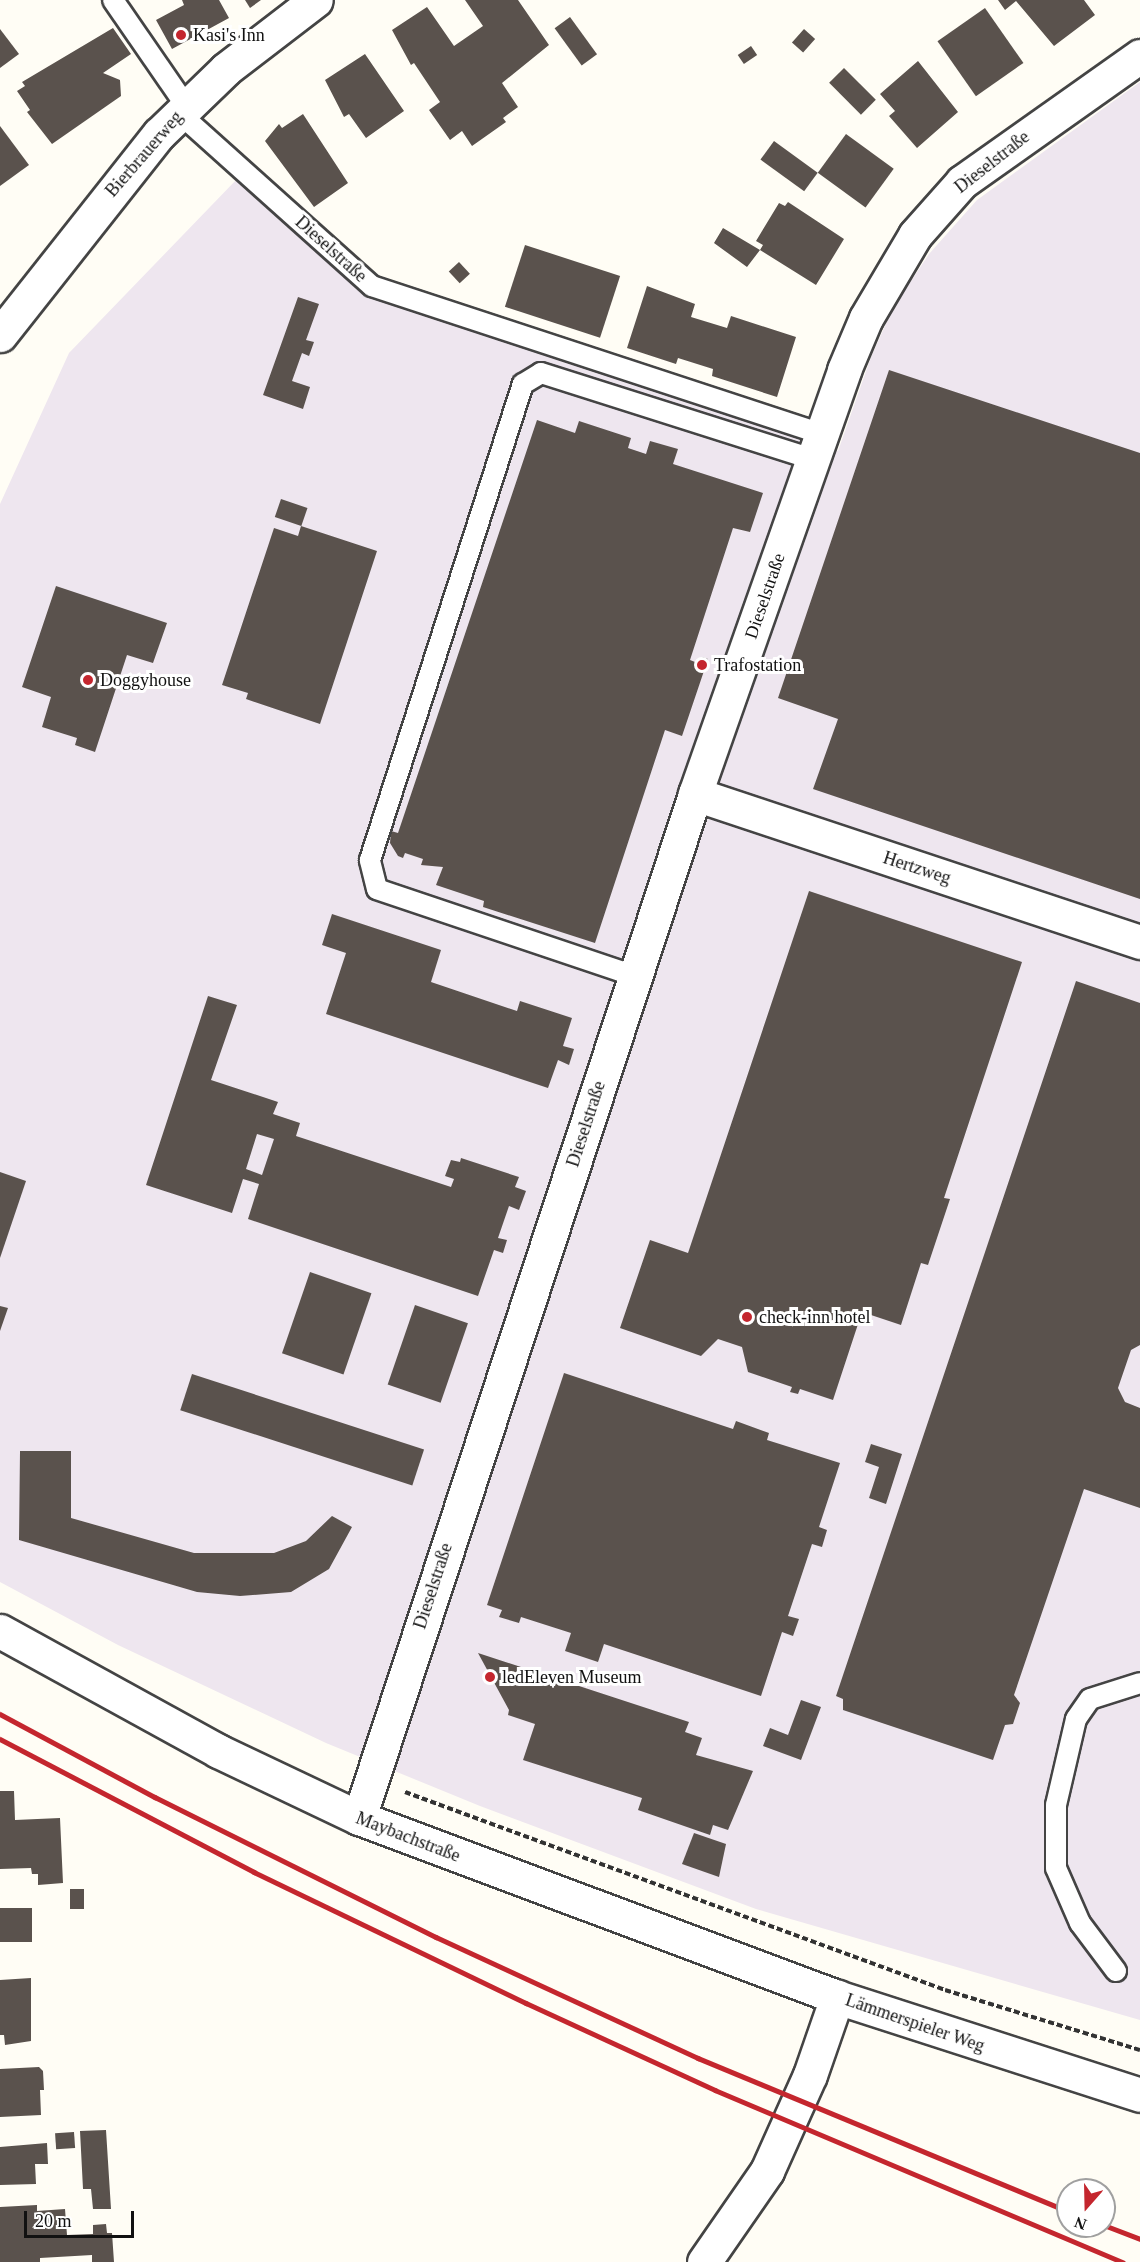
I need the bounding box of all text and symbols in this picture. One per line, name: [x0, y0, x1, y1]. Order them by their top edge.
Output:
place label: Kasi's Inn: [193, 24, 265, 46]
marker: Kasi's Inn: [174, 28, 188, 42]
street label: Bierbrauerweg: [101, 107, 187, 201]
street label: Dieselstraße: [950, 126, 1034, 198]
street label: Dieselstraße: [291, 211, 371, 287]
street label: Dieselstraße: [740, 550, 790, 642]
place label: Trafostation: [714, 654, 801, 676]
marker: Trafostation: [695, 658, 709, 672]
place label: Doggyhouse: [100, 669, 191, 691]
marker: Doggyhouse: [81, 673, 95, 687]
street label: Hertzweg: [880, 847, 954, 889]
street label: Dieselstraße: [562, 1078, 610, 1170]
place label: check-inn hotel: [759, 1306, 870, 1328]
marker: check-inn hotel: [740, 1310, 754, 1324]
street label: Dieselstraße: [409, 1540, 457, 1632]
place label: ledEleven Museum: [502, 1666, 641, 1688]
marker: ledEleven Museum: [483, 1670, 497, 1684]
street label: Maybachstraße: [353, 1807, 463, 1867]
street label: Lämmerspieler Weg: [842, 1989, 988, 2057]
north arrow: [1056, 2178, 1116, 2238]
scale bar: [27, 2199, 136, 2237]
text: 20 m: [35, 2211, 72, 2231]
text: N: [1072, 2214, 1089, 2233]

